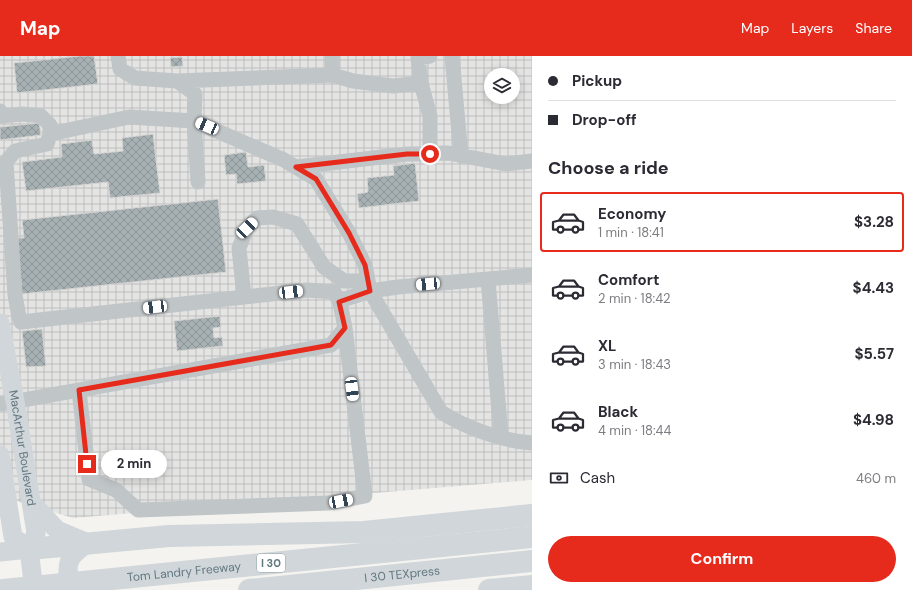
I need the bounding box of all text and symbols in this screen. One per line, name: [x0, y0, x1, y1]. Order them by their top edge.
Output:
text: Map: [20, 16, 60, 41]
text: Map: [741, 19, 769, 37]
text: Layers: [791, 19, 833, 37]
text: Share: [855, 19, 892, 37]
map controls: [484, 68, 520, 104]
button: layers: [484, 68, 520, 104]
text: Pickup: [572, 71, 622, 91]
text: Drop-off: [572, 110, 637, 130]
car: [194, 116, 220, 136]
route start: [421, 145, 439, 163]
text: Choose a ride: [548, 156, 669, 180]
icon: car: [550, 204, 586, 240]
text: Economy: [598, 204, 666, 224]
text: $3.28: [854, 212, 894, 232]
car: [234, 215, 260, 241]
text: 1 min · 18:41: [598, 224, 664, 241]
icon: car: [550, 270, 586, 306]
text: Comfort: [598, 270, 659, 290]
car: [416, 277, 440, 291]
text: $4.43: [853, 278, 894, 298]
car: [278, 285, 304, 299]
text: 2 min · 18:42: [598, 290, 671, 307]
car: [142, 300, 168, 314]
icon: car: [550, 336, 586, 372]
text: XL: [598, 336, 616, 356]
text: $5.57: [855, 344, 894, 364]
text: 3 min · 18:43: [598, 356, 671, 373]
car: [345, 376, 359, 402]
street label: MacArthur Boulevard: [5, 389, 40, 507]
icon: car: [550, 402, 586, 438]
text: Black: [598, 402, 638, 422]
text: $4.98: [853, 410, 894, 430]
text: 4 min · 18:44: [598, 422, 671, 439]
callout: 2 min: [101, 450, 167, 478]
route end: [78, 455, 96, 473]
text: 2 min: [117, 455, 151, 472]
icon: cash: [548, 467, 570, 489]
text: Cash: [580, 468, 615, 488]
text: 460 m: [856, 470, 896, 487]
car: [328, 493, 354, 509]
button: Confirm: [548, 536, 896, 582]
road number: I 30: [257, 554, 285, 572]
street label: Tom Landry Freeway: [126, 558, 242, 586]
street label: I 30 TEXpress: [364, 562, 441, 586]

